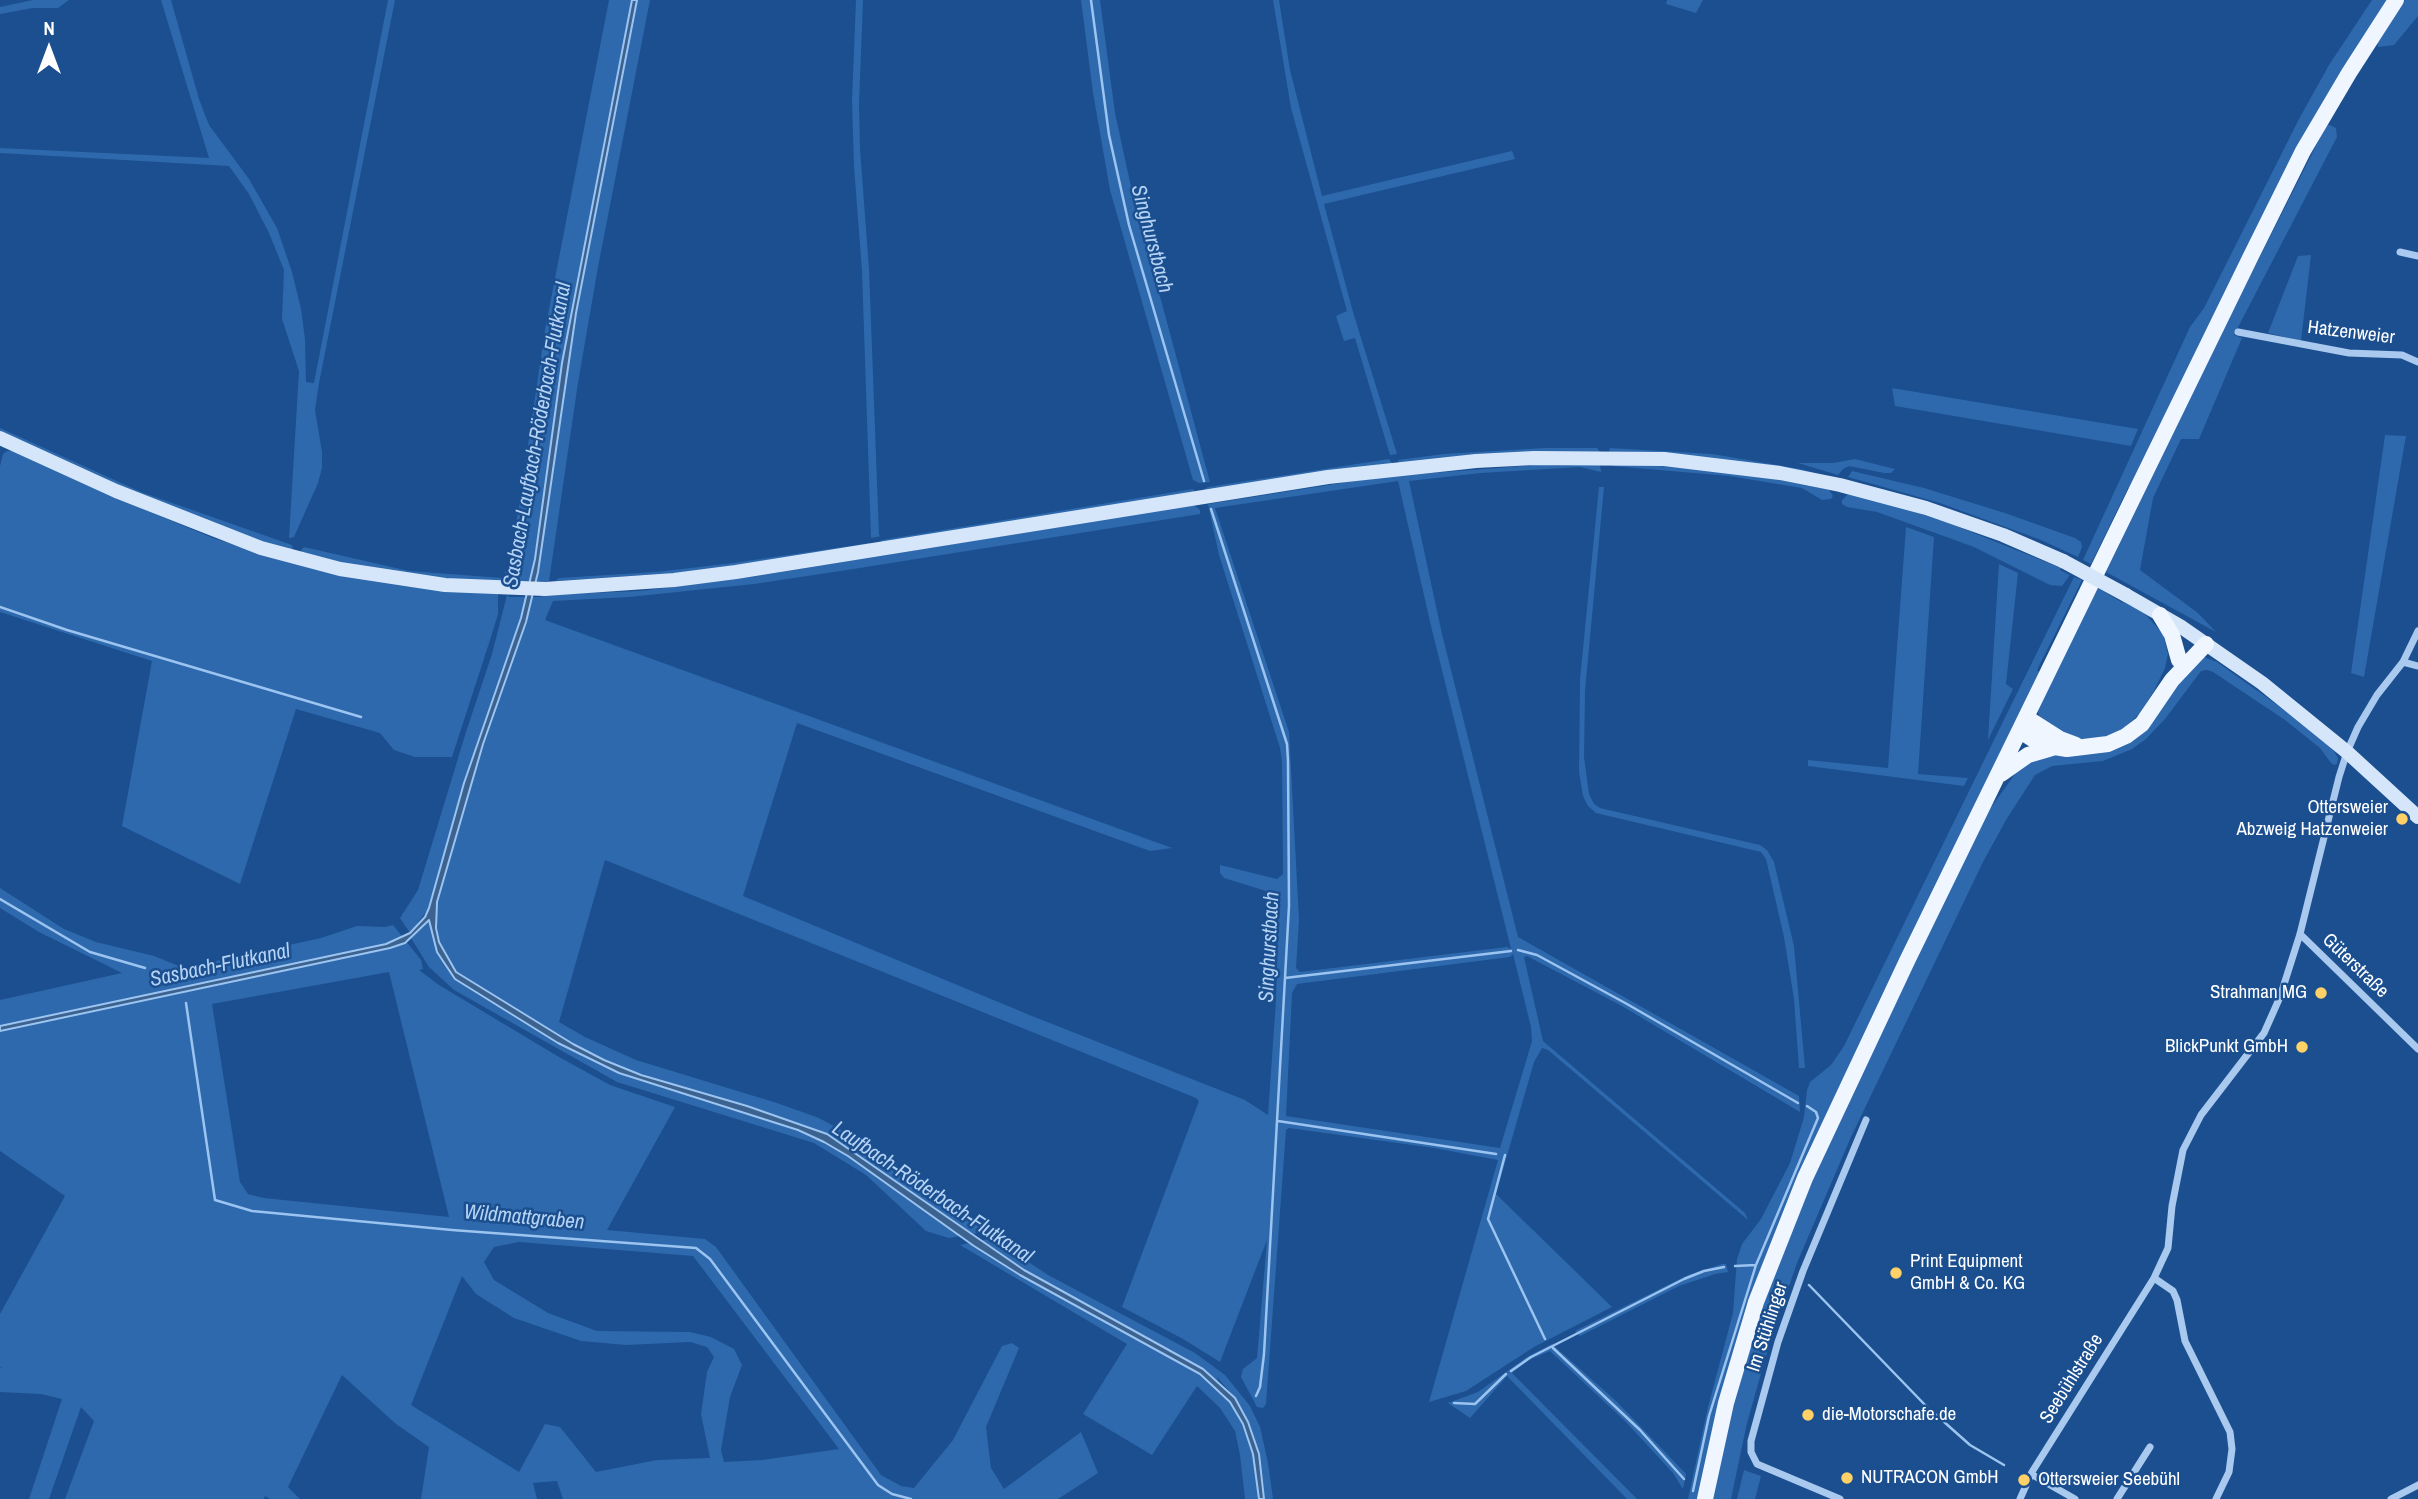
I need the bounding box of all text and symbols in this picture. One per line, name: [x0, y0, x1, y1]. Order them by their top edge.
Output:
north arrow: [14, 14, 84, 84]
text: N: [43, 15, 55, 41]
water label: Singhurstbach: [1124, 182, 1178, 296]
water label: Sasbach-Laufbach-Röderbach-Flutkanal: [499, 281, 577, 589]
street label: Hatzenweier: [2306, 316, 2396, 350]
place label: Ottersweier Abzweig Hatzenweier: [2236, 797, 2388, 841]
marker: Ottersweier Abzweig Hatzenweier: [2394, 811, 2410, 827]
water label: Singhurstbach: [1255, 891, 1285, 1003]
street label: Güterstraße: [2317, 929, 2393, 1003]
water label: Sasbach-Flutkanal: [148, 939, 292, 993]
place label: Strahman MG: [2210, 982, 2307, 1004]
marker: Strahman MG: [2313, 985, 2329, 1001]
place label: BlickPunkt GmbH: [2165, 1036, 2288, 1058]
marker: BlickPunkt GmbH: [2294, 1039, 2310, 1055]
water label: Laufbach-Röderbach-Flutkanal: [827, 1116, 1037, 1270]
water label: Wildmattgraben: [463, 1200, 585, 1236]
place label: Print Equipment GmbH & Co. KG: [1910, 1251, 2025, 1295]
marker: Print Equipment GmbH & Co. KG: [1888, 1265, 1904, 1281]
street label: Im Stühlinger: [1743, 1279, 1793, 1375]
street label: Seebühlstraße: [2035, 1330, 2109, 1428]
place label: die-Motorschafe.de: [1822, 1404, 1956, 1426]
marker: die-Motorschafe.de: [1800, 1407, 1816, 1423]
place label: NUTRACON GmbH: [1861, 1467, 1999, 1489]
place label: Ottersweier Seebühl: [2038, 1469, 2180, 1491]
marker: NUTRACON GmbH: [1839, 1470, 1855, 1486]
marker: Ottersweier Seebühl: [2016, 1472, 2032, 1488]

